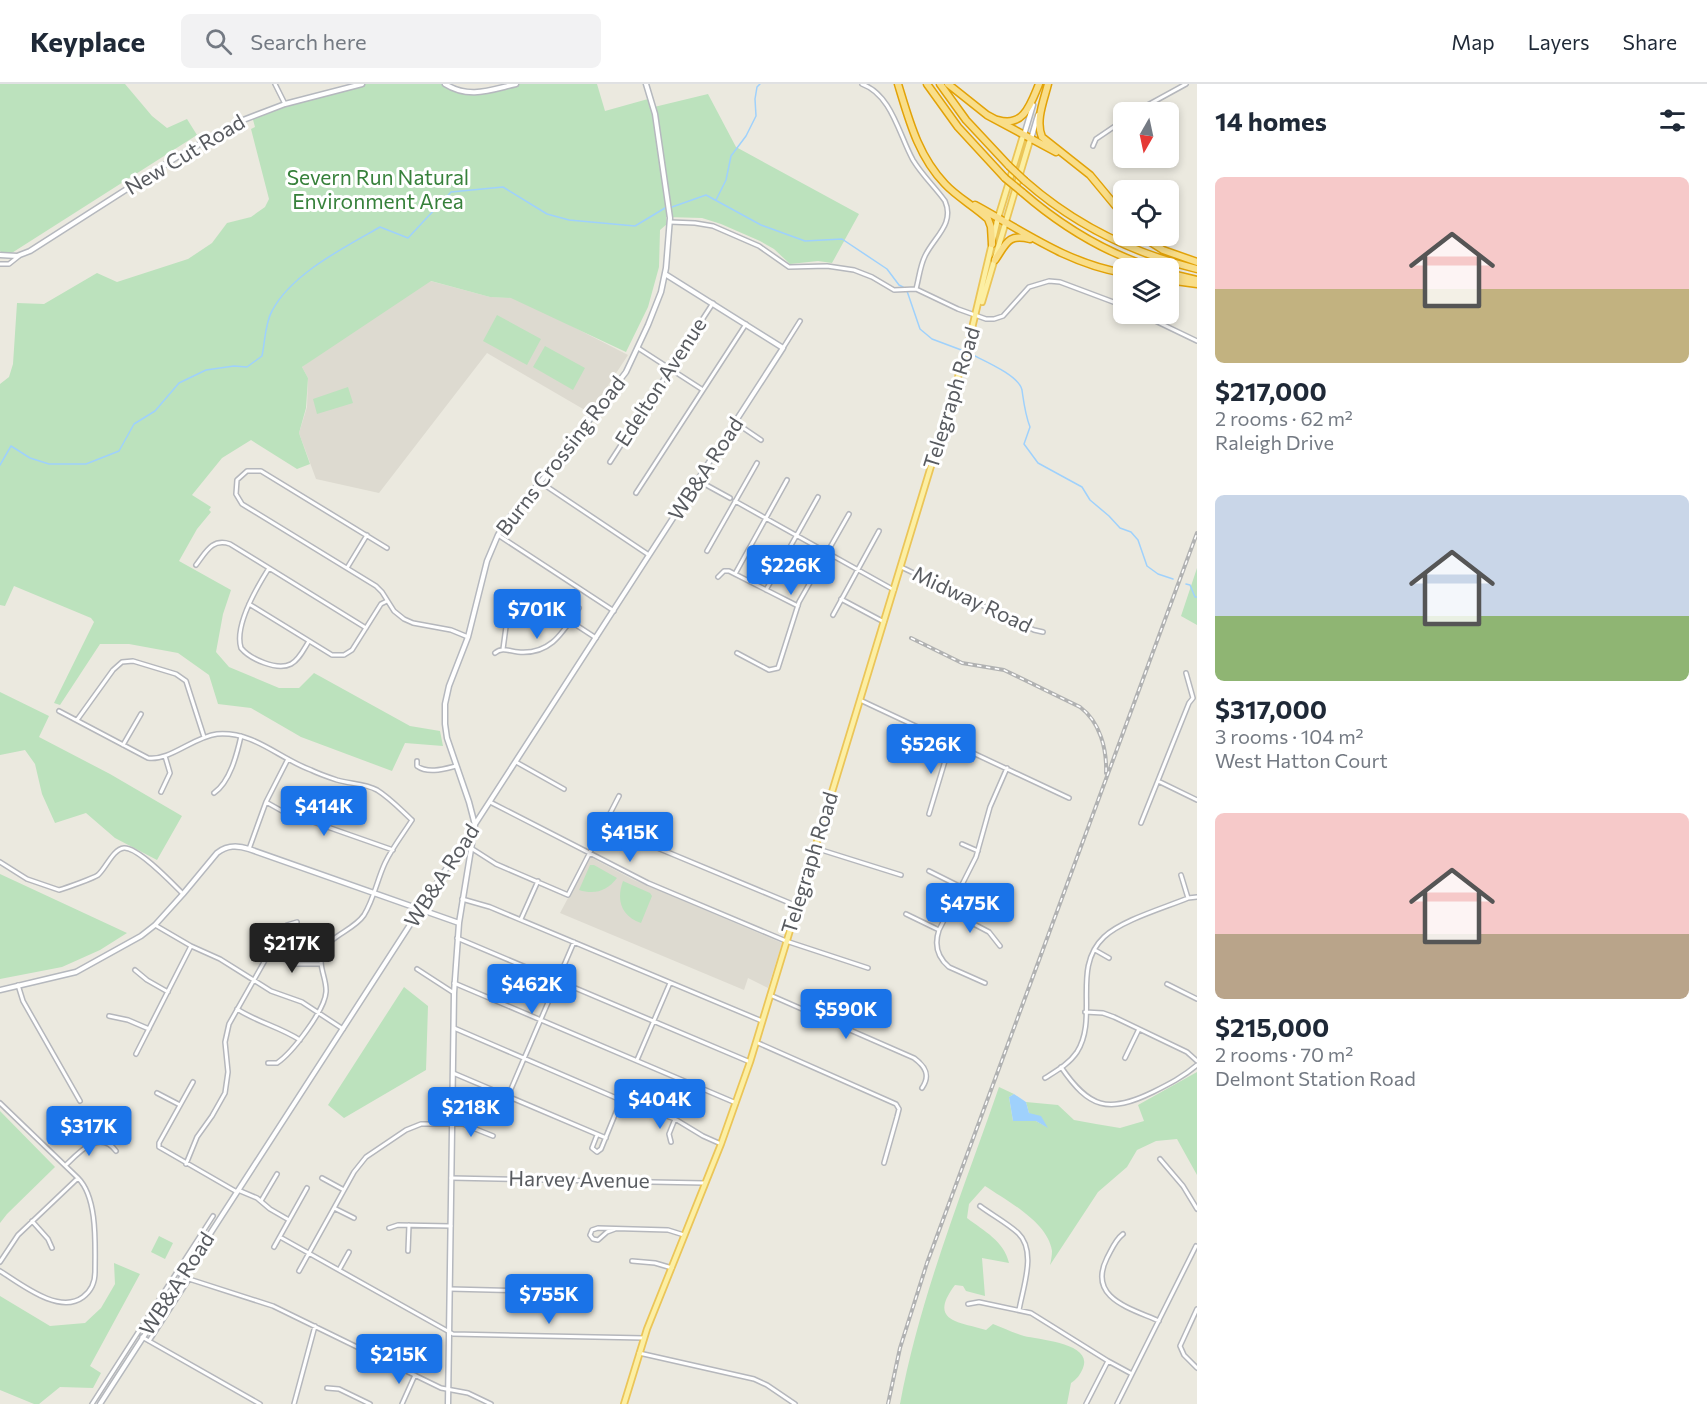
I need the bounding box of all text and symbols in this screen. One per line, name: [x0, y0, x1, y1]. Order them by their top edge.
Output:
search box: [181, 14, 601, 68]
text: Keyplace: [30, 24, 145, 58]
icon: search: [202, 25, 235, 58]
text: Search here: [250, 28, 367, 55]
text: Map: [1451, 29, 1495, 54]
text: Layers: [1528, 29, 1590, 54]
text: Share: [1623, 29, 1677, 54]
north arrow: [1113, 102, 1179, 168]
map controls: [1113, 102, 1179, 324]
icon: filters: [1656, 104, 1689, 137]
text: 14 homes: [1215, 105, 1327, 136]
street label: New Cut Road: [120, 108, 249, 199]
park label: Severn Run Natural Environment Area: [287, 164, 469, 213]
button: locate: [1113, 180, 1179, 246]
icon: home: [1398, 216, 1506, 324]
button: layers: [1113, 258, 1179, 324]
street label: Edelton Avenue: [609, 312, 711, 450]
street label: Telegraph Road: [917, 323, 984, 472]
street label: Burns Crossing Road: [490, 371, 630, 540]
text: $217,000: [1215, 375, 1327, 406]
text: 2 rooms · 62 m²: [1215, 406, 1353, 430]
street label: WB&A Road: [662, 412, 747, 524]
text: Raleigh Drive: [1215, 430, 1334, 454]
icon: home: [1398, 534, 1506, 642]
pin: $226K: [749, 545, 833, 596]
text: $226K: [761, 552, 821, 576]
street label: Midway Road: [909, 560, 1036, 637]
pin: $701K: [495, 589, 579, 640]
text: $701K: [508, 596, 566, 620]
text: $317,000: [1215, 693, 1327, 724]
pin: $526K: [889, 724, 973, 775]
text: 3 rooms · 104 m²: [1215, 724, 1364, 748]
text: $526K: [901, 731, 961, 755]
text: West Hatton Court: [1215, 748, 1388, 772]
pin: $414K: [282, 786, 366, 837]
street label: Telegraph Road: [775, 788, 842, 937]
text: $414K: [295, 793, 353, 817]
pin: $415K: [588, 812, 672, 863]
street label: WB&A Road: [398, 819, 483, 931]
text: $415K: [601, 819, 659, 843]
icon: home: [1398, 852, 1506, 960]
pin: $475K: [928, 883, 1012, 934]
text: $475K: [940, 890, 1000, 914]
pin: $217K: [250, 923, 334, 974]
text: $217K: [264, 930, 320, 954]
pin: $462K: [490, 964, 574, 1015]
text: $462K: [501, 971, 563, 995]
pin: $590K: [804, 989, 888, 1040]
text: $590K: [815, 996, 877, 1020]
text: $215,000: [1215, 1011, 1329, 1042]
text: 2 rooms · 70 m²: [1215, 1042, 1353, 1066]
text: Delmont Station Road: [1215, 1066, 1416, 1090]
pin: $404K: [618, 1079, 702, 1130]
text: $404K: [628, 1086, 692, 1110]
pin: $218K: [429, 1087, 513, 1138]
text: $218K: [442, 1094, 500, 1118]
pin: $317K: [47, 1106, 131, 1157]
text: $317K: [60, 1113, 118, 1137]
street label: Harvey Avenue: [508, 1165, 650, 1192]
street label: WB&A Road: [133, 1227, 218, 1339]
pin: $755K: [507, 1274, 591, 1325]
text: $755K: [519, 1281, 579, 1305]
pin: $215K: [357, 1334, 441, 1385]
text: $215K: [370, 1341, 428, 1365]

